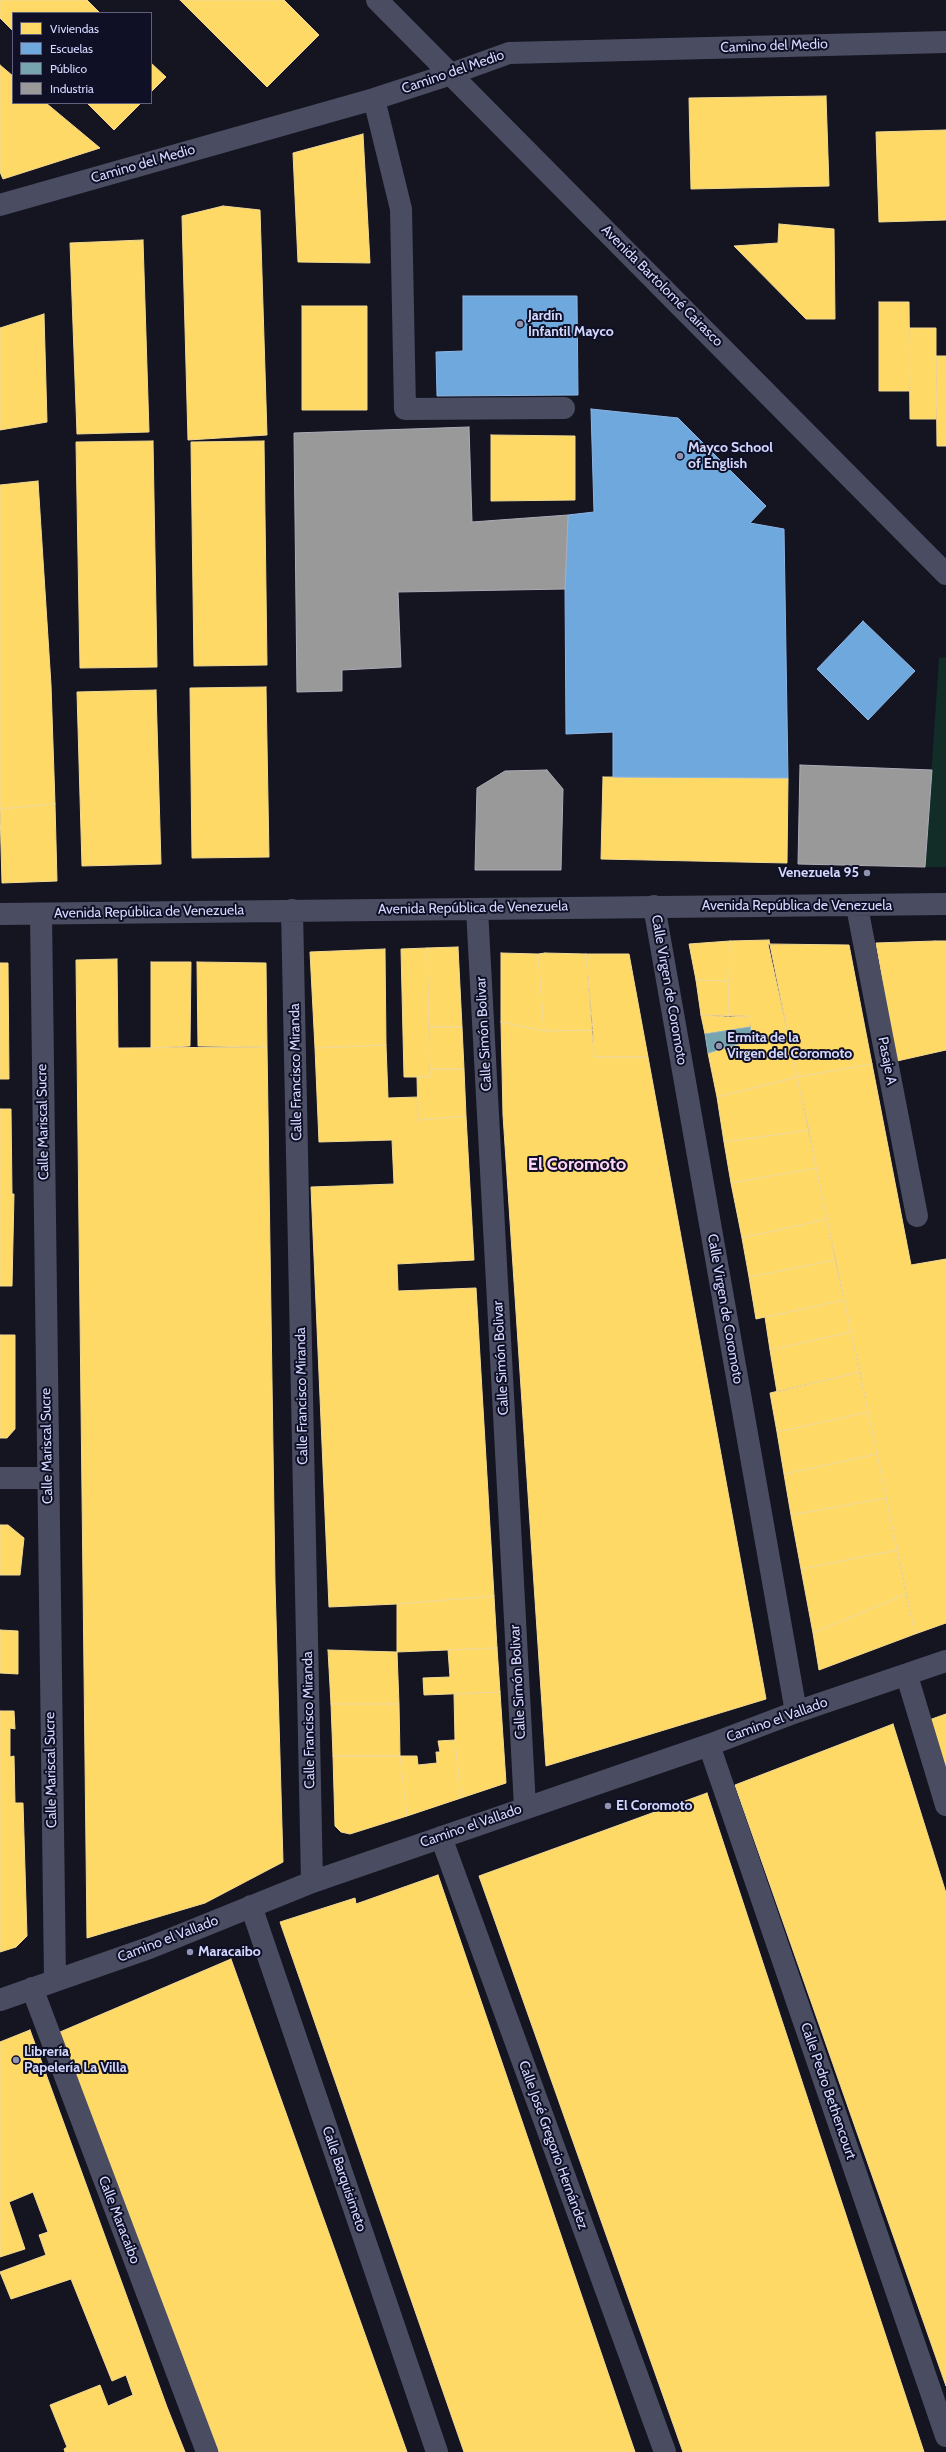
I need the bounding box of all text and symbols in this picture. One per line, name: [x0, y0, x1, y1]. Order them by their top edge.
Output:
legend: [12, 12, 152, 104]
text: Viviendas: [50, 21, 99, 36]
street label: Camino del Medio: [720, 36, 828, 56]
text: Escuelas: [50, 41, 93, 56]
street label: Camino del Medio: [399, 47, 507, 97]
text: Público: [50, 61, 87, 76]
text: Industria: [50, 81, 94, 96]
street label: Camino del Medio: [89, 141, 197, 187]
street label: Avenida Bartolomé Cairasco: [598, 222, 726, 350]
place label: Jardín Infantil Mayco: [528, 308, 614, 340]
marker: Jardín Infantil Mayco: [515, 319, 525, 329]
place label: Mayco School of English: [688, 440, 773, 472]
marker: Mayco School of English: [675, 451, 685, 461]
place label: Venezuela 95: [778, 865, 859, 881]
marker: Venezuela 95: [862, 868, 872, 878]
street label: Avenida República de Venezuela: [378, 898, 568, 918]
street label: Avenida República de Venezuela: [702, 898, 892, 914]
street label: Avenida República de Venezuela: [54, 902, 244, 922]
street label: Calle Virgen de Coromoto: [648, 914, 690, 1066]
street label: Calle Simón Bolivar: [473, 976, 495, 1092]
street label: Calle Francisco Miranda: [286, 1003, 306, 1141]
place label: Ermita de la Virgen del Coromoto: [727, 1030, 852, 1062]
street label: Pasaje A: [874, 1035, 900, 1087]
marker: Ermita de la Virgen del Coromoto: [714, 1041, 724, 1051]
street label: Calle Mariscal Sucre: [34, 1064, 52, 1180]
district label: El Coromoto: [528, 1154, 626, 1176]
street label: Calle Virgen de Coromoto: [704, 1233, 746, 1385]
street label: Calle Simón Bolivar: [490, 1300, 512, 1416]
street label: Calle Francisco Miranda: [292, 1327, 312, 1465]
street label: Calle Mariscal Sucre: [38, 1388, 56, 1504]
street label: Calle Simón Bolivar: [507, 1624, 529, 1740]
street label: Calle Francisco Miranda: [299, 1651, 319, 1789]
street label: Camino el Vallado: [724, 1694, 830, 1746]
street label: Calle Mariscal Sucre: [42, 1712, 60, 1828]
place label: El Coromoto: [616, 1798, 692, 1814]
street label: Camino el Vallado: [418, 1801, 524, 1851]
marker: El Coromoto: [603, 1801, 613, 1811]
street label: Camino el Vallado: [115, 1912, 221, 1966]
place label: Maracaibo: [198, 1944, 261, 1960]
marker: Maracaibo: [185, 1947, 195, 1957]
street label: Calle Pedro Bethencourt: [797, 2021, 859, 2161]
place label: Librería Papelería La Villa: [24, 2044, 127, 2076]
marker: Librería Papelería La Villa: [11, 2055, 21, 2065]
street label: Calle José Gregorio Hernández: [515, 2058, 591, 2232]
street label: Calle Barquisimeto: [318, 2124, 370, 2234]
street label: Calle Maracaibo: [95, 2174, 143, 2266]

